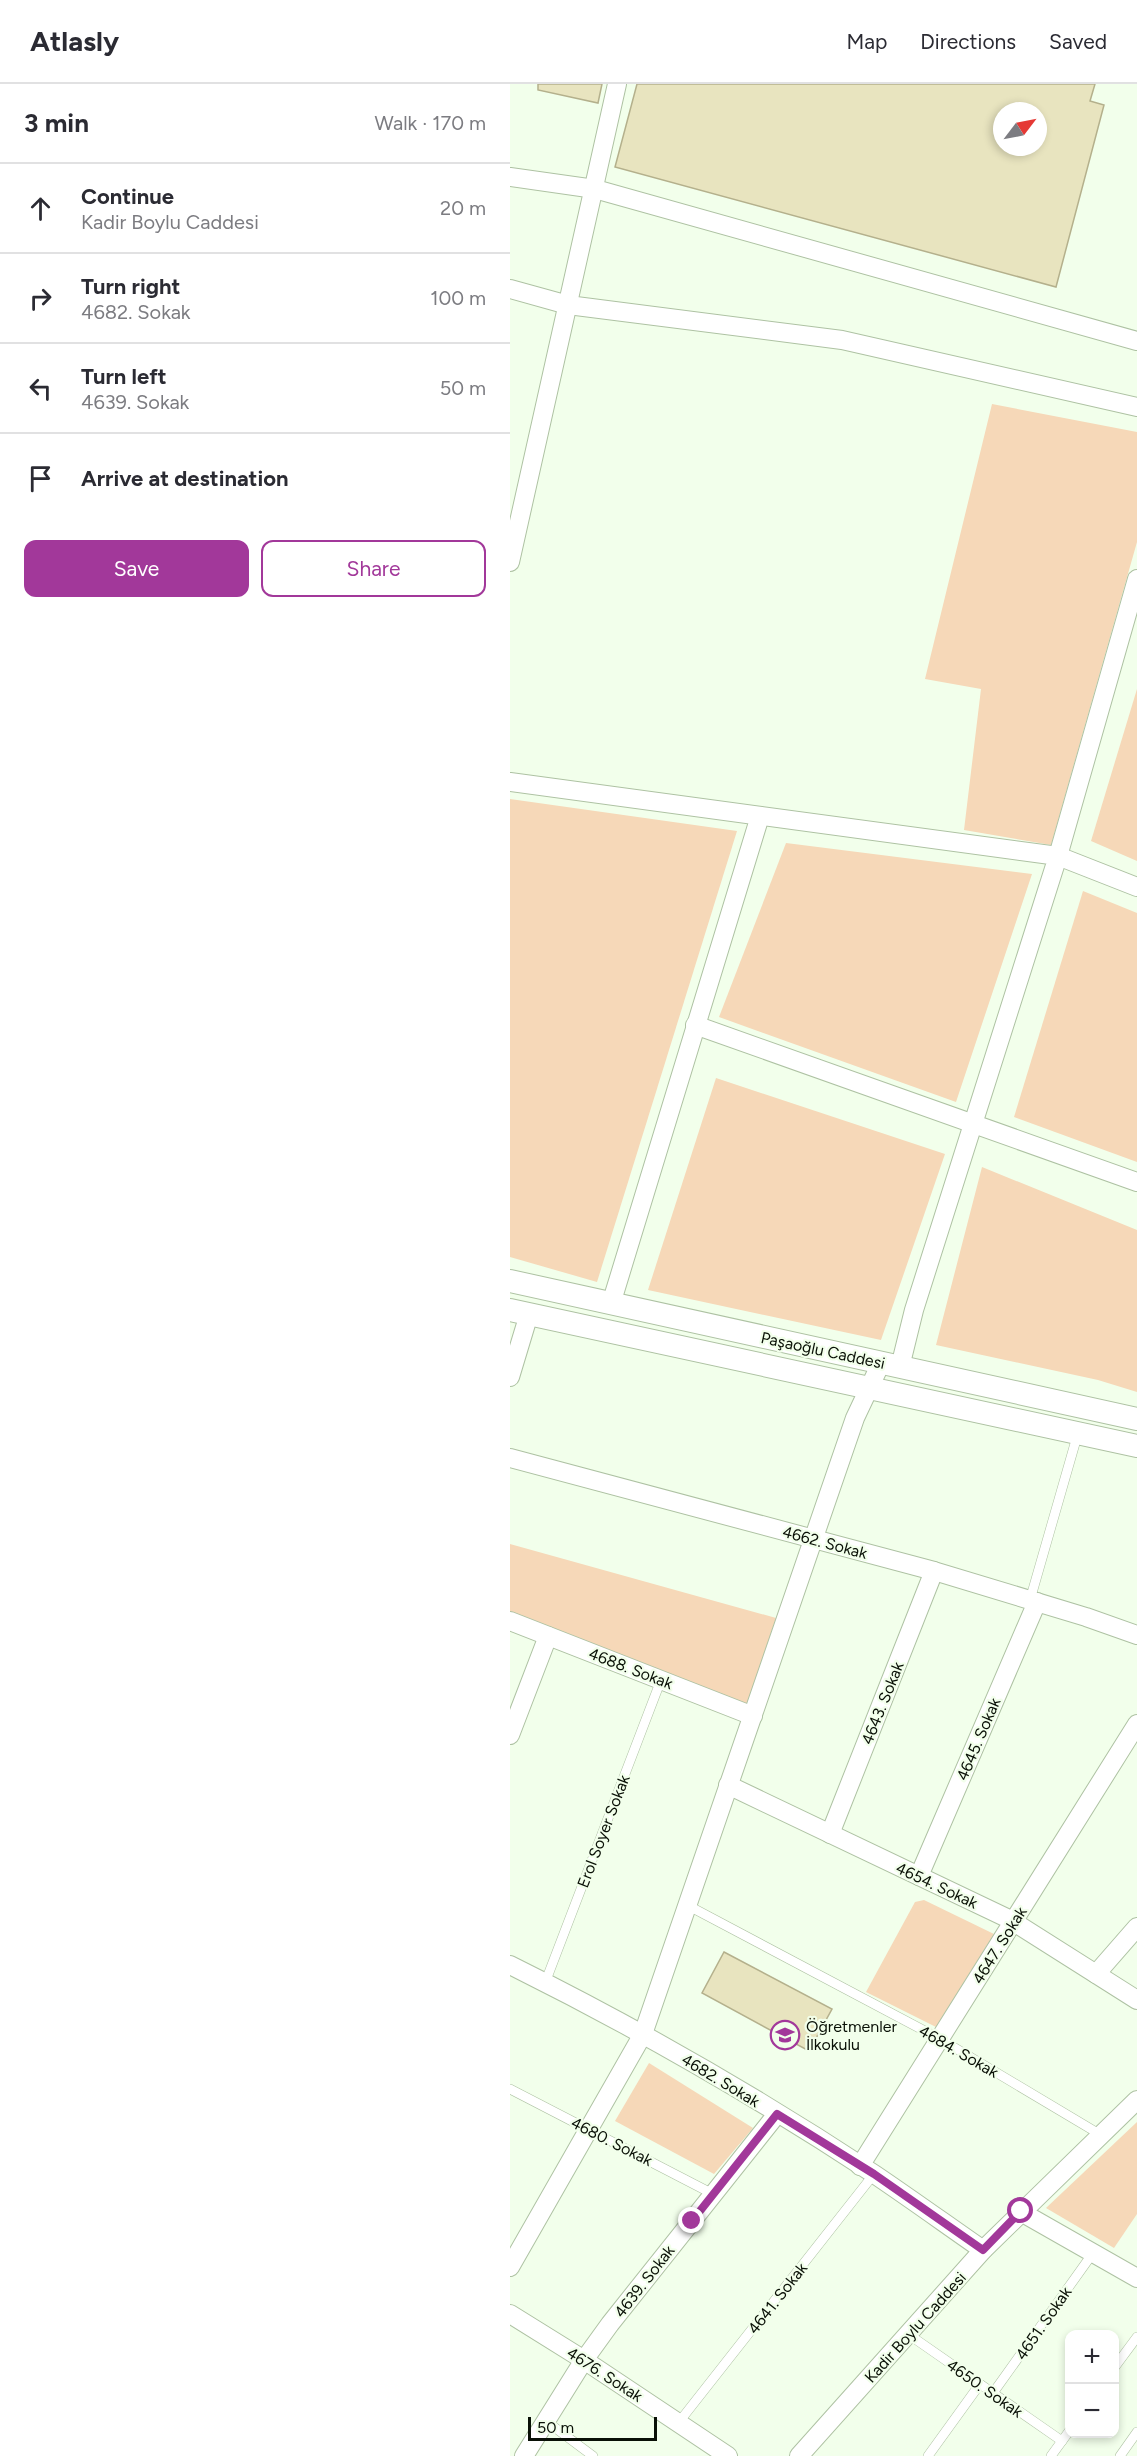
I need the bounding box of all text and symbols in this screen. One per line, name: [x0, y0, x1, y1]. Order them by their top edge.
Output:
text: Atlasly: [30, 24, 119, 58]
text: Map: [846, 29, 887, 54]
text: Directions: [920, 29, 1016, 54]
text: Saved: [1049, 29, 1107, 54]
north arrow: [993, 102, 1047, 156]
text: 3 min: [24, 107, 89, 139]
text: Walk · 170 m: [375, 111, 486, 135]
text: Continue: [81, 183, 174, 210]
icon: ahead: [24, 192, 57, 225]
text: 20 m: [440, 196, 486, 220]
text: Kadir Boylu Caddesi: [81, 210, 259, 234]
text: Turn right: [81, 273, 180, 300]
icon: right: [24, 282, 57, 315]
text: 100 m: [430, 286, 486, 310]
text: 4682. Sokak: [81, 300, 191, 324]
text: Turn left: [81, 363, 167, 390]
icon: left: [24, 372, 57, 405]
text: 50 m: [440, 376, 486, 400]
text: 4639. Sokak: [81, 390, 189, 414]
icon: arrive: [24, 462, 57, 495]
text: Arrive at destination: [81, 465, 289, 492]
button: Save: [24, 540, 249, 597]
button: Share: [261, 540, 486, 597]
street label: Paşaoğlu Caddesi: [759, 1328, 887, 1373]
street label: 4662. Sokak: [780, 1522, 870, 1563]
street label: 4688. Sokak: [586, 1644, 676, 1693]
street label: 4643. Sokak: [857, 1659, 908, 1747]
street label: 4645. Sokak: [953, 1695, 1004, 1783]
street label: Erol Soyer Sokak: [573, 1772, 634, 1890]
street label: 4654. Sokak: [893, 1858, 981, 1913]
street label: 4647. Sokak: [968, 1903, 1031, 1987]
place label: Öğretmenler İlkokulu: [806, 2017, 898, 2054]
school or university icon: Öğretmenler İlkokulu: [769, 2019, 801, 2051]
street label: 4684. Sokak: [916, 2021, 1002, 2082]
street label: 4682. Sokak: [678, 2050, 763, 2111]
street label: 4680. Sokak: [568, 2113, 656, 2170]
route start: [1007, 2197, 1033, 2223]
route end: [678, 2207, 704, 2233]
street label: 4639. Sokak: [610, 2241, 679, 2321]
street label: 4641. Sokak: [744, 2259, 811, 2338]
street label: Kadir Boylu Caddesi: [861, 2268, 970, 2387]
street label: 4651. Sokak: [1011, 2283, 1076, 2363]
map controls: [1065, 2330, 1119, 2438]
button: +: [1065, 2330, 1119, 2384]
street label: 4676. Sokak: [563, 2343, 646, 2406]
street label: 4650. Sokak: [943, 2355, 1027, 2422]
button: −: [1065, 2384, 1119, 2438]
scale bar: [528, 2414, 657, 2442]
text: 50 m: [537, 2418, 574, 2437]

